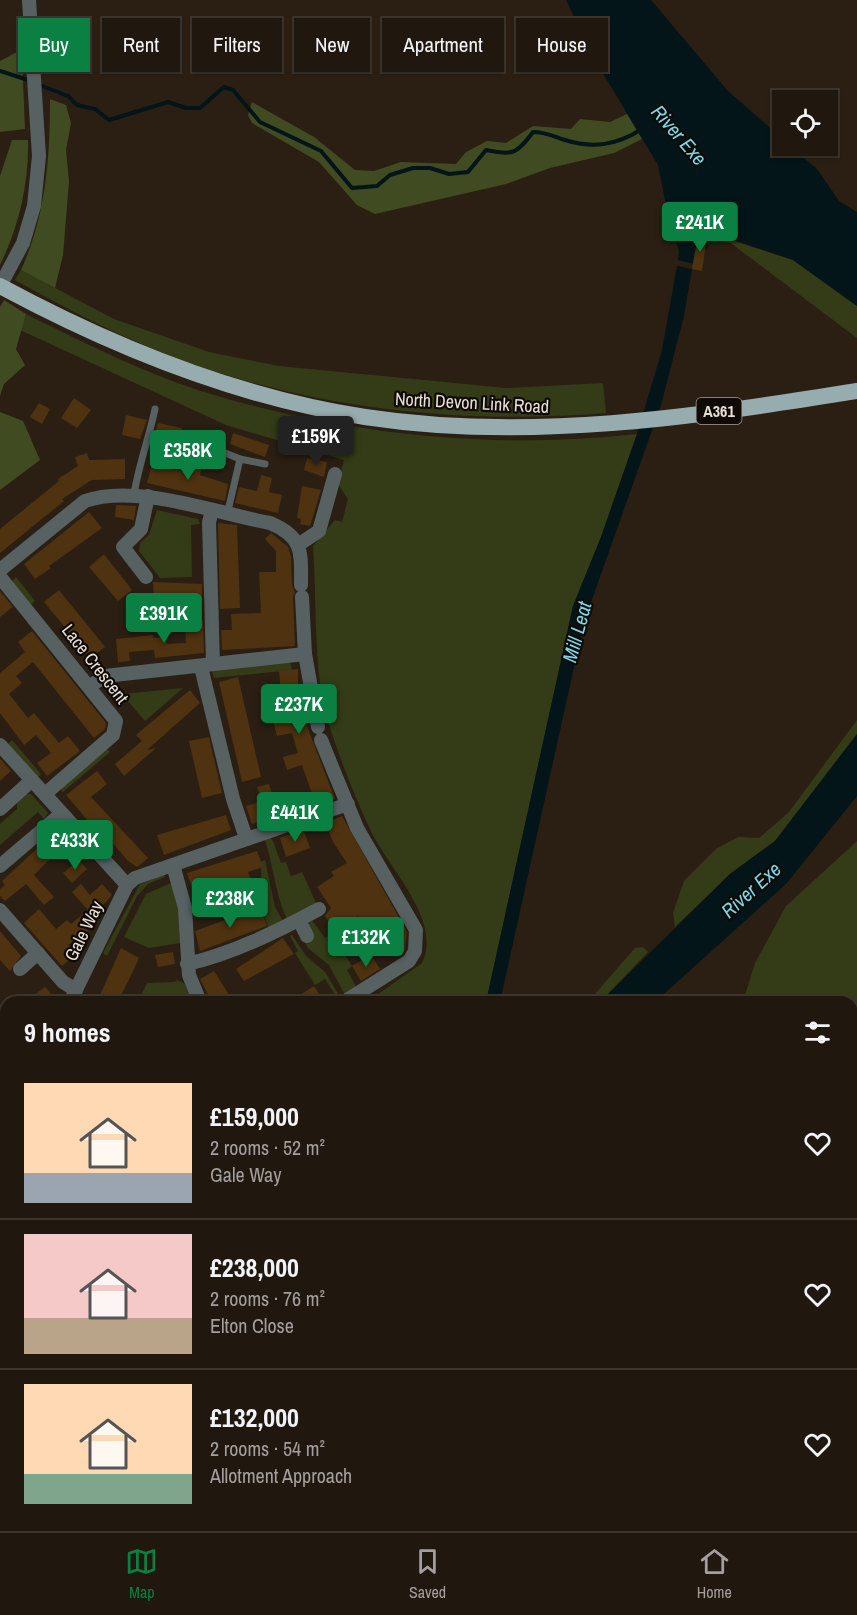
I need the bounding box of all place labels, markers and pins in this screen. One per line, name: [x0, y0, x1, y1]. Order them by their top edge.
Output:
pin: £241K: [658, 202, 742, 253]
pin: £159K: [274, 416, 358, 467]
pin: £358K: [146, 430, 230, 481]
pin: £391K: [122, 593, 206, 644]
pin: £237K: [257, 684, 341, 735]
pin: £441K: [253, 792, 337, 843]
pin: £433K: [33, 820, 117, 871]
pin: £238K: [188, 878, 272, 929]
pin: £132K: [324, 917, 408, 968]

